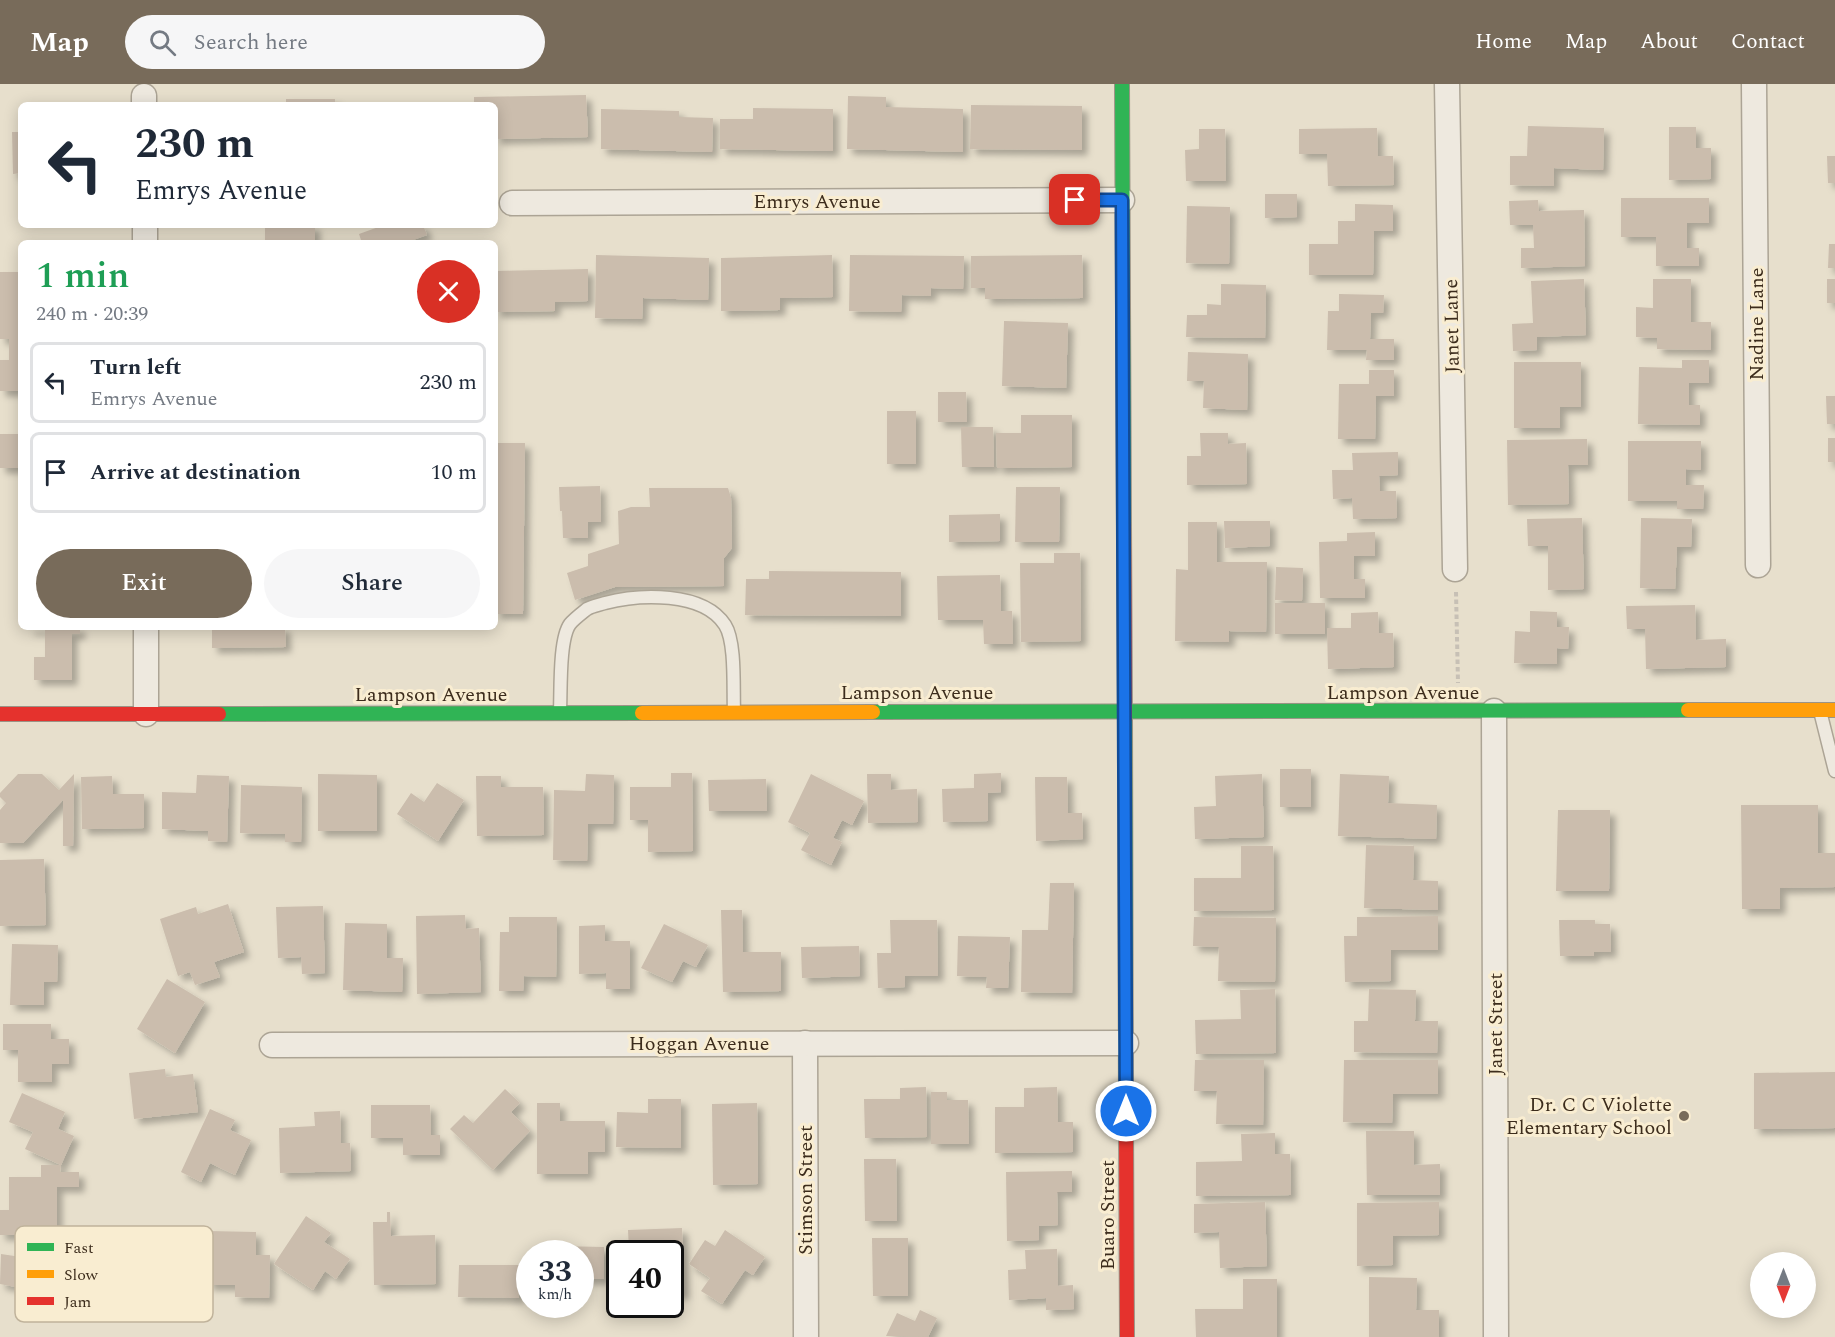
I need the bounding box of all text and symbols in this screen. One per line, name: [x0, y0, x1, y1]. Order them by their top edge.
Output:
search box: [125, 15, 545, 69]
text: Map: [30, 21, 89, 64]
icon: search: [146, 26, 179, 59]
text: Search here: [194, 26, 308, 59]
text: Home: [1475, 26, 1532, 58]
text: Map: [1565, 26, 1607, 58]
text: About: [1640, 26, 1698, 58]
text: Contact: [1731, 26, 1805, 58]
text: 230 m: [135, 113, 254, 176]
icon: left: [36, 126, 114, 204]
text: Emrys Avenue: [135, 170, 307, 212]
pin: [1049, 174, 1100, 225]
icon: arrive: [1058, 183, 1091, 216]
street label: Emrys Avenue: [753, 187, 881, 217]
text: 1 min: [36, 249, 129, 304]
button: close: [417, 260, 480, 323]
street label: Nadine Lane: [1742, 267, 1772, 381]
street label: Janet Lane: [1436, 279, 1468, 373]
text: 240 m · 20:39: [36, 299, 148, 329]
text: Turn left: [90, 351, 182, 384]
icon: left: [39, 366, 72, 399]
text: 230 m: [420, 366, 477, 399]
text: Emrys Avenue: [90, 384, 217, 414]
icon: arrive: [39, 456, 72, 489]
text: Arrive at destination: [90, 456, 301, 489]
text: 10 m: [431, 456, 477, 489]
button: Exit: [36, 549, 252, 618]
button: Share: [264, 549, 480, 618]
street label: Lampson Avenue: [840, 678, 994, 708]
street label: Lampson Avenue: [1326, 678, 1480, 708]
street label: Lampson Avenue: [354, 680, 508, 710]
street label: Janet Street: [1481, 973, 1511, 1075]
street label: Hoggan Avenue: [629, 1029, 769, 1059]
position arrow: [1094, 1079, 1158, 1143]
place label: Dr. C C Violette Elementary School: [1506, 1090, 1672, 1143]
marker: Dr. C C Violette Elementary School: [1677, 1109, 1691, 1123]
street label: Stimson Street: [791, 1125, 821, 1255]
street label: Buaro Street: [1093, 1160, 1123, 1270]
legend: [15, 1226, 213, 1322]
text: Fast: [64, 1236, 94, 1260]
speed limit sign: 40: [606, 1240, 684, 1318]
text: 33: [538, 1249, 572, 1295]
north arrow: [1750, 1252, 1816, 1318]
map controls: [1750, 1252, 1816, 1318]
text: Slow: [64, 1263, 99, 1287]
text: km/h: [538, 1283, 572, 1306]
text: Jam: [64, 1290, 92, 1314]

